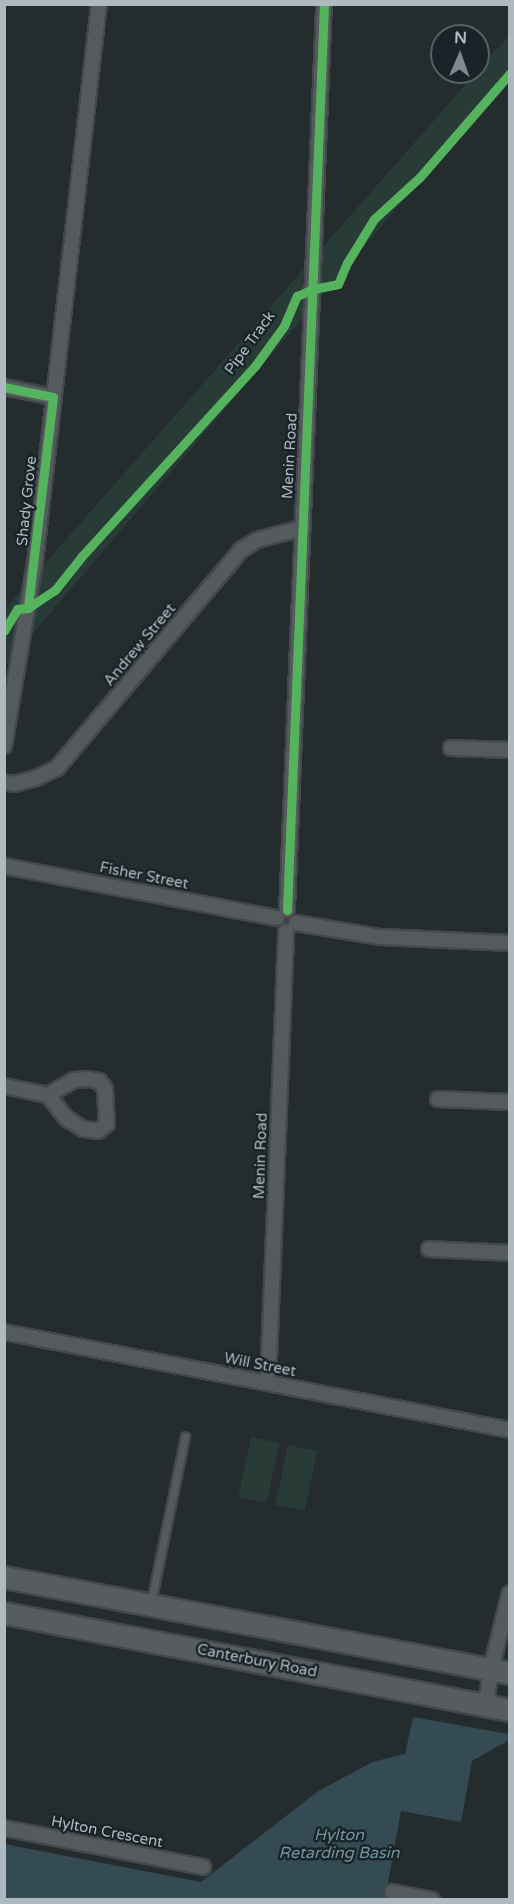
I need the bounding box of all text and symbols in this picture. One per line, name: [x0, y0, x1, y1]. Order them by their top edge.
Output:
north arrow: [430, 24, 490, 84]
text: N: [454, 28, 467, 48]
street label: Pipe Track: [221, 308, 279, 378]
street label: Menin Road: [279, 412, 301, 500]
street label: Shady Grove: [13, 455, 41, 547]
street label: Andrew Street: [100, 600, 180, 690]
street label: Fisher Street: [98, 859, 190, 893]
street label: Menin Road: [250, 1113, 272, 1199]
street label: Will Street: [222, 1349, 298, 1381]
street label: Canterbury Road: [196, 1641, 318, 1681]
street label: Hylton Crescent: [50, 1812, 164, 1852]
water label: Hylton Retarding Basin: [278, 1825, 400, 1863]

